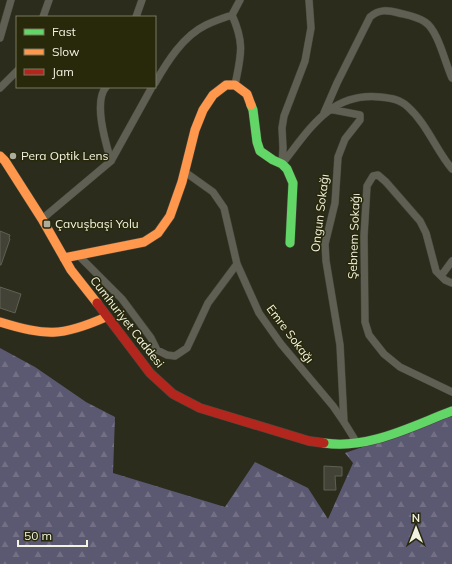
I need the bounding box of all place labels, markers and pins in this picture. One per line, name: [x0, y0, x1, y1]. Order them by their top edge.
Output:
place label: Pera Optik Lens: [21, 148, 109, 163]
marker: Pera Optik Lens: [8, 151, 18, 161]
place label: Çavuşbaşi Yolu: [55, 216, 139, 231]
marker: Çavuşbaşi Yolu: [42, 219, 52, 229]

